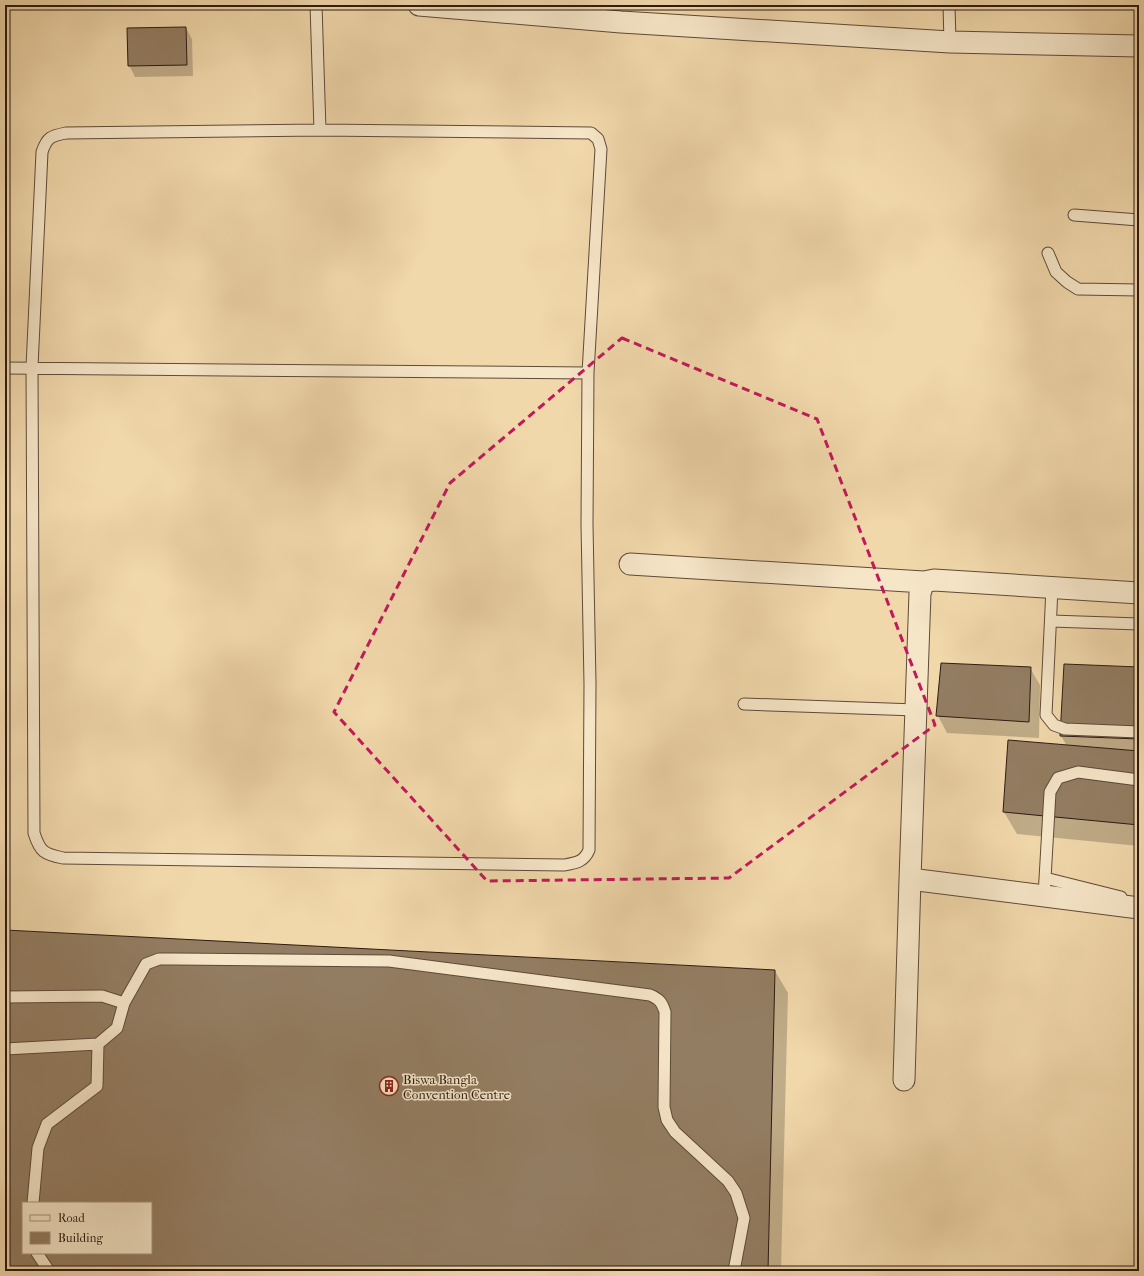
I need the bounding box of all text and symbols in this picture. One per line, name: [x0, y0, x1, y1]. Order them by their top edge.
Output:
place label: Biswa Bangla Convention Centre: [403, 1072, 511, 1102]
building icon: Biswa Bangla Convention Centre: [378, 1075, 400, 1097]
legend: [22, 1202, 152, 1254]
text: Road: [58, 1211, 85, 1225]
text: Building: [58, 1231, 103, 1245]

